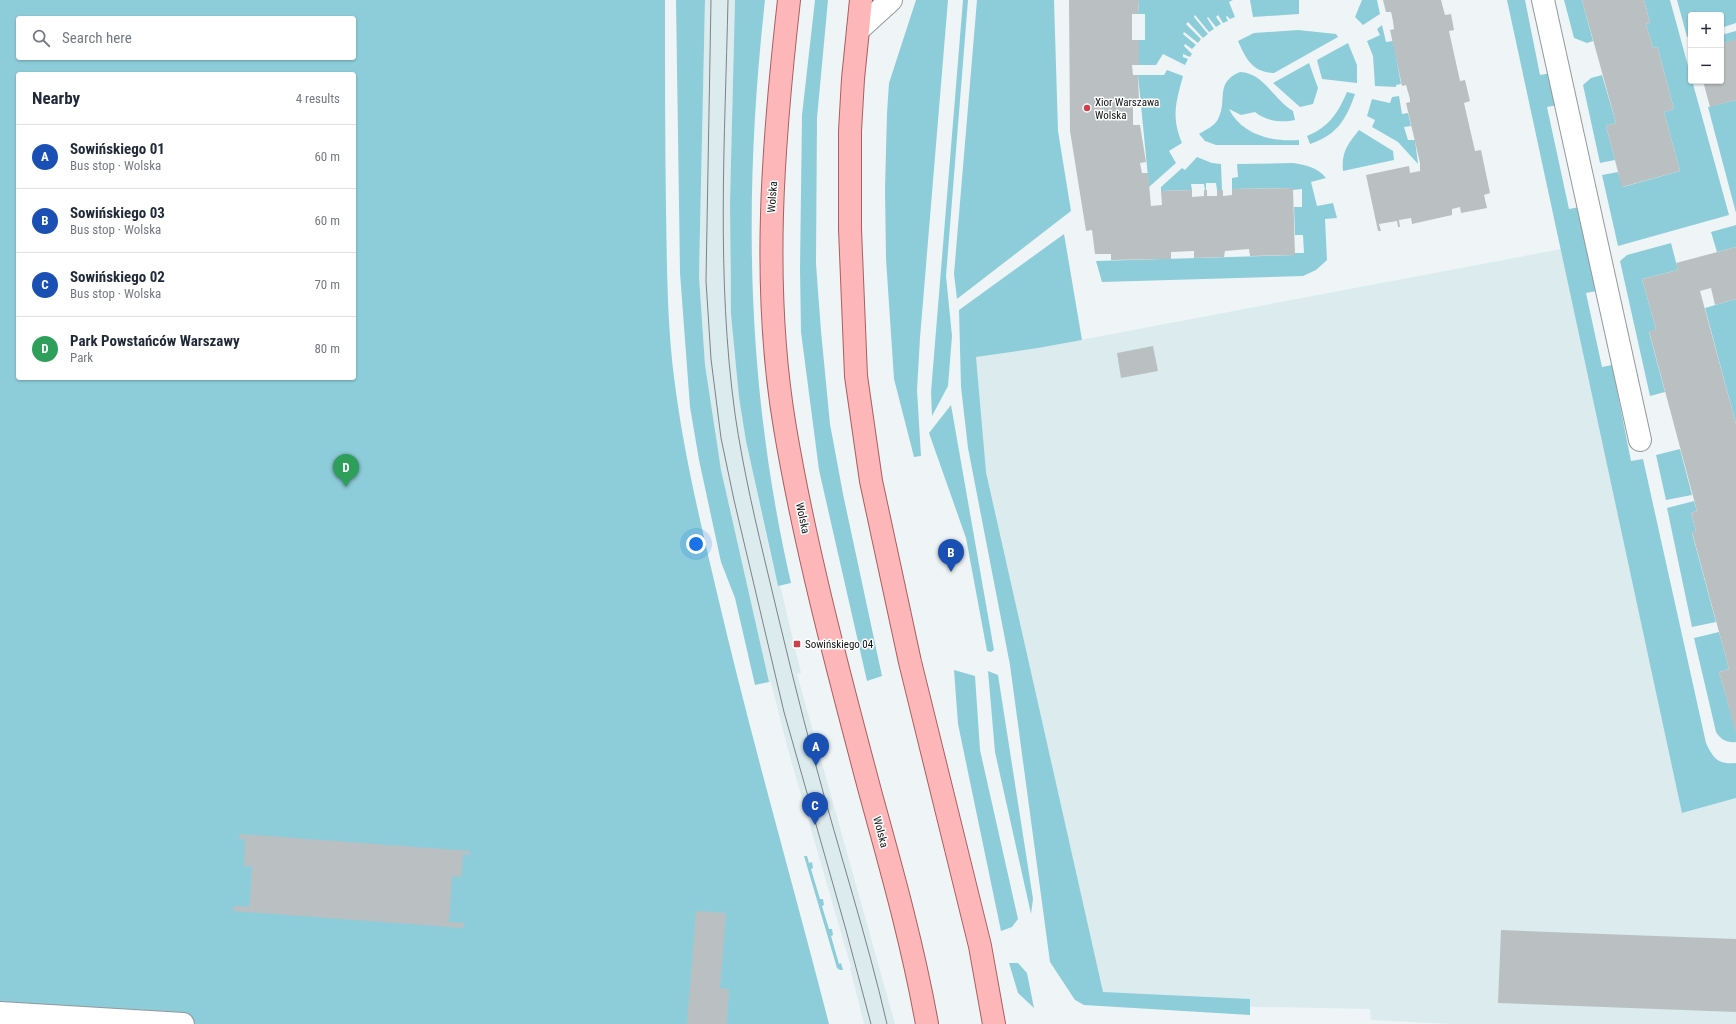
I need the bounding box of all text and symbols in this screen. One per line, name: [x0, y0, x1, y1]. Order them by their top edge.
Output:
map controls: [1688, 12, 1724, 84]
button: +: [1688, 12, 1724, 48]
search box: [16, 16, 356, 60]
icon: search: [30, 27, 52, 49]
text: Search here: [62, 29, 132, 47]
button: −: [1688, 48, 1724, 84]
text: Nearby: [32, 88, 80, 108]
text: 4 results: [296, 91, 340, 106]
place label: Xior Warszawa Wolska: [1095, 96, 1159, 122]
marker: Xior Warszawa Wolska: [1082, 103, 1092, 113]
text: Sowińskiego 01: [70, 140, 165, 158]
text: A: [41, 149, 49, 164]
text: 60 m: [314, 149, 340, 164]
text: Bus stop · Wolska: [70, 158, 161, 173]
street label: Wolska: [765, 181, 780, 213]
text: Sowińskiego 03: [70, 204, 165, 222]
text: B: [41, 213, 49, 228]
text: 60 m: [314, 213, 340, 228]
text: Bus stop · Wolska: [70, 222, 161, 237]
text: Sowińskiego 02: [70, 268, 165, 286]
text: C: [41, 277, 49, 292]
text: 70 m: [314, 277, 340, 292]
text: Bus stop · Wolska: [70, 286, 161, 301]
text: Park Powstańców Warszawy: [70, 332, 240, 350]
text: D: [41, 341, 49, 356]
text: 80 m: [314, 341, 340, 356]
text: Park: [70, 350, 93, 365]
pin: D: [333, 454, 359, 487]
street label: Wolska: [793, 501, 812, 535]
your location: [686, 534, 706, 554]
pin: B: [938, 539, 964, 572]
place label: Sowińskiego 04: [805, 638, 874, 651]
marker: Sowińskiego 04: [792, 639, 802, 649]
pin: A: [803, 733, 829, 766]
pin: C: [802, 792, 828, 825]
street label: Wolska: [870, 815, 891, 849]

